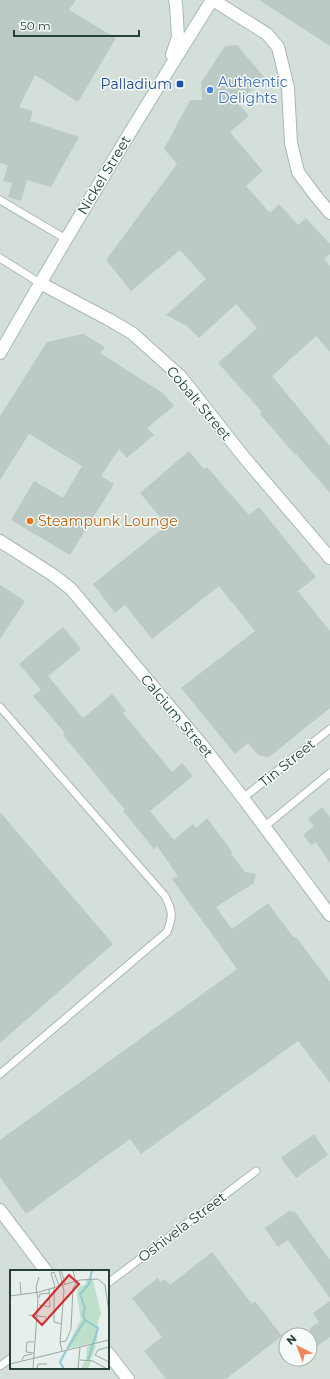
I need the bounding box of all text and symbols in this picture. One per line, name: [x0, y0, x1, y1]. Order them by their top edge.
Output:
scale bar: [14, 12, 139, 38]
text: 50 m: [20, 18, 51, 33]
place label: Authentic Delights: [218, 73, 288, 107]
place label: Palladium: [101, 75, 172, 93]
marker: Palladium: [175, 79, 185, 89]
marker: Authentic Delights: [205, 85, 215, 95]
street label: Nickel Street: [73, 132, 135, 218]
street label: Cobalt Street: [163, 362, 235, 444]
place label: Steampunk Lounge: [38, 512, 178, 530]
marker: Steampunk Lounge: [25, 516, 35, 526]
street label: Calcium Street: [137, 671, 217, 762]
street label: Tin Street: [255, 735, 319, 791]
street label: Oshivela Street: [134, 1188, 230, 1266]
inset map: [10, 1270, 109, 1369]
north arrow: [278, 1327, 318, 1367]
text: N: [283, 1331, 299, 1348]

